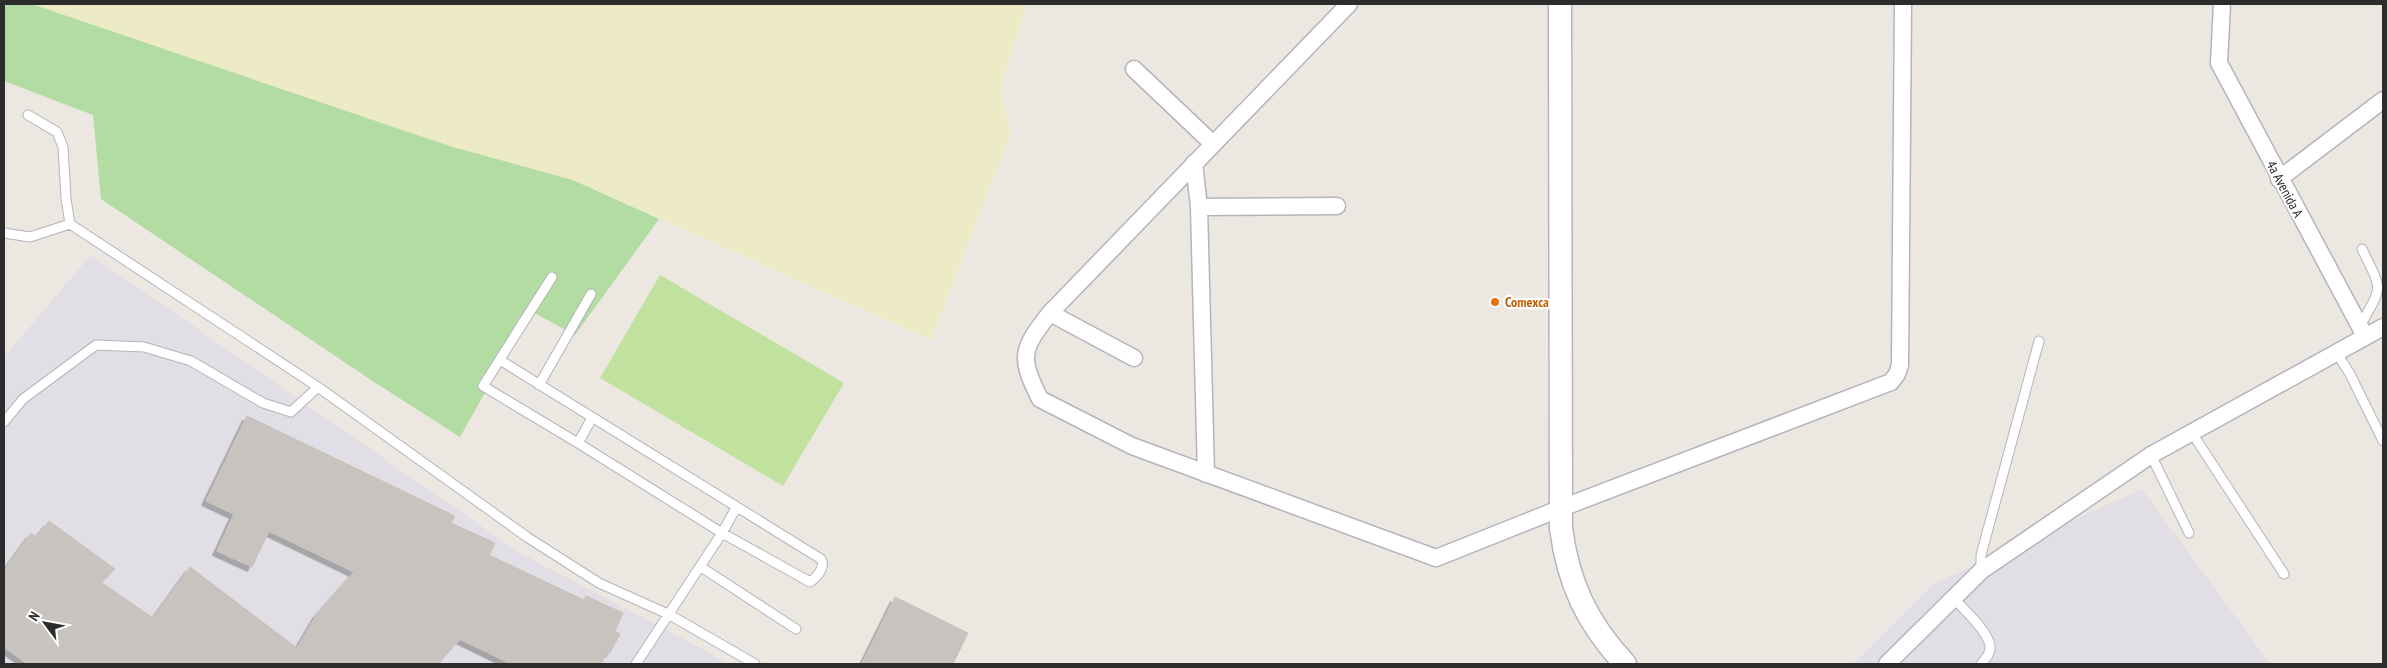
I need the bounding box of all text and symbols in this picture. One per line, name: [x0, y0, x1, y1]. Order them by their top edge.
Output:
street label: 4a Avenida A: [2263, 157, 2308, 221]
place label: Comexca: [1505, 293, 1549, 311]
marker: Comexca: [1489, 296, 1501, 308]
north arrow: [20, 598, 70, 648]
text: N: [24, 608, 44, 624]

